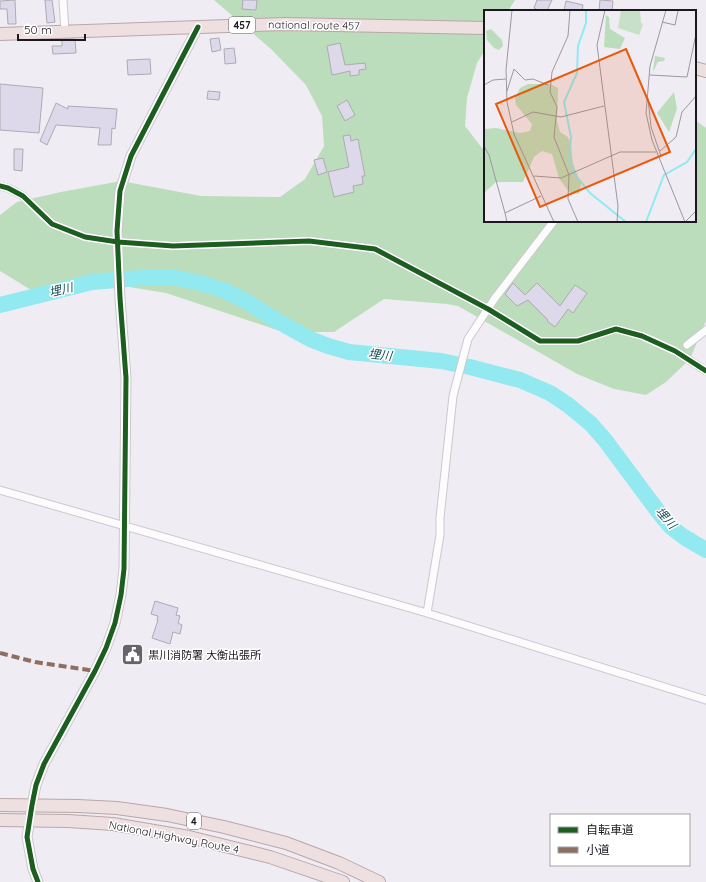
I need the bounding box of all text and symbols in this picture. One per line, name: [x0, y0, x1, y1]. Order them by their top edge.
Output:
inset map: [484, 10, 696, 222]
scale bar: [18, 16, 85, 42]
road number: 457: [229, 17, 255, 33]
street label: national route 457: [268, 17, 360, 33]
text: 50 m: [24, 22, 52, 37]
water label: 埋川: [47, 279, 76, 300]
water label: 埋川: [367, 346, 395, 363]
water label: 埋川: [653, 504, 681, 533]
public building icon: 黒川消防署 大衡出張所: [119, 642, 145, 668]
place label: 黒川消防署 大衡出張所: [148, 648, 262, 662]
road number: 4: [187, 813, 201, 829]
legend: [550, 814, 690, 866]
street label: National Highway Route 4: [108, 817, 241, 857]
text: 自転車道: [586, 822, 634, 837]
text: 小道: [586, 842, 610, 857]

